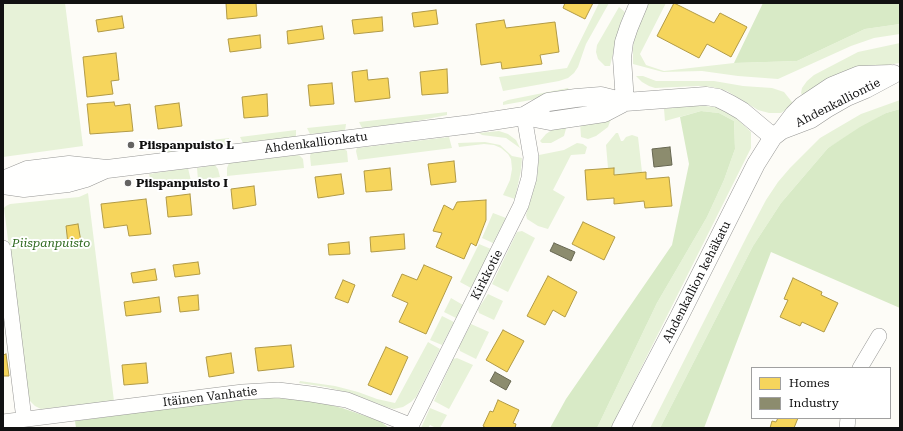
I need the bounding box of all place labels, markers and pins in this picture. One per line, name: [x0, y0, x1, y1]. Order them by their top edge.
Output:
place label: Piispanpuisto L: [139, 138, 234, 152]
marker: Piispanpuisto L: [126, 140, 136, 150]
place label: Piispanpuisto I: [136, 176, 228, 190]
marker: Piispanpuisto I: [123, 178, 133, 188]

